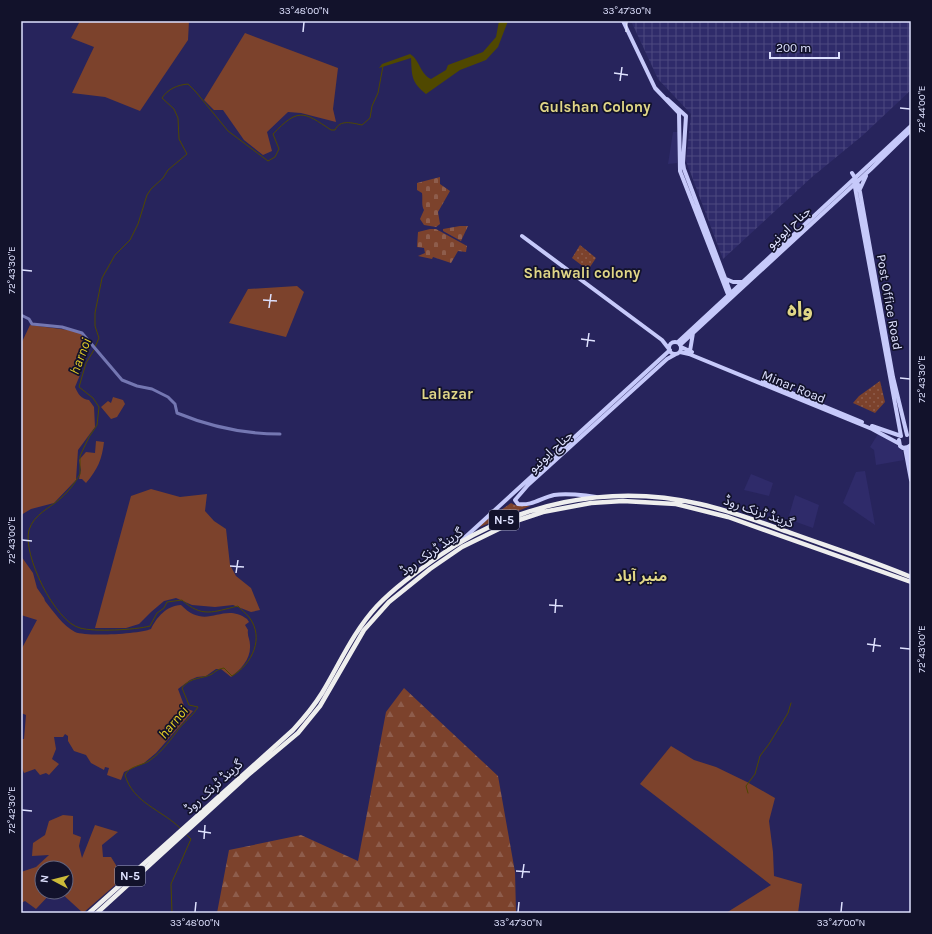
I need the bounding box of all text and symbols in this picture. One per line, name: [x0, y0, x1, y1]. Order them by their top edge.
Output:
text: 33°48'00"N: [279, 5, 329, 17]
text: 33°47'30"N: [603, 5, 651, 17]
scale bar: [770, 34, 839, 60]
text: 200 m: [776, 41, 811, 55]
text: 72°44'00"E: [916, 86, 928, 132]
district label: Gulshan Colony: [539, 98, 651, 116]
street label: جناح ایونیو: [763, 203, 816, 254]
text: 72°43'30"E: [6, 246, 18, 294]
street label: Post Office Road: [874, 253, 905, 351]
district label: Shahwali colony: [524, 264, 641, 282]
district label: واہ: [787, 297, 813, 321]
water label: harnoi: [66, 335, 95, 377]
text: 72°43'30"E: [916, 355, 928, 403]
street label: Minar Road: [760, 367, 828, 406]
district label: Lalazar: [421, 385, 473, 403]
street label: جناح ایونیو: [525, 427, 578, 478]
street label: گرینڈ ٹرنک روڈ: [722, 492, 796, 531]
road number: N-5: [489, 510, 519, 530]
text: 72°43'00"E: [6, 516, 18, 564]
street label: گرینڈ ٹرنک روڈ: [397, 524, 466, 579]
district label: منیر آباد: [615, 567, 667, 585]
text: 72°43'00"E: [916, 625, 928, 673]
water label: harnoi: [155, 702, 192, 742]
street label: گرینڈ ٹرنک روڈ: [181, 756, 246, 816]
text: 72°42'30"E: [6, 786, 18, 834]
north arrow: [34, 860, 74, 900]
road number: N-5: [115, 866, 145, 886]
text: N: [38, 874, 52, 884]
text: 33°48'00"N: [170, 917, 220, 929]
text: 33°47'30"N: [494, 917, 542, 929]
text: 33°47'00"N: [817, 917, 865, 929]

